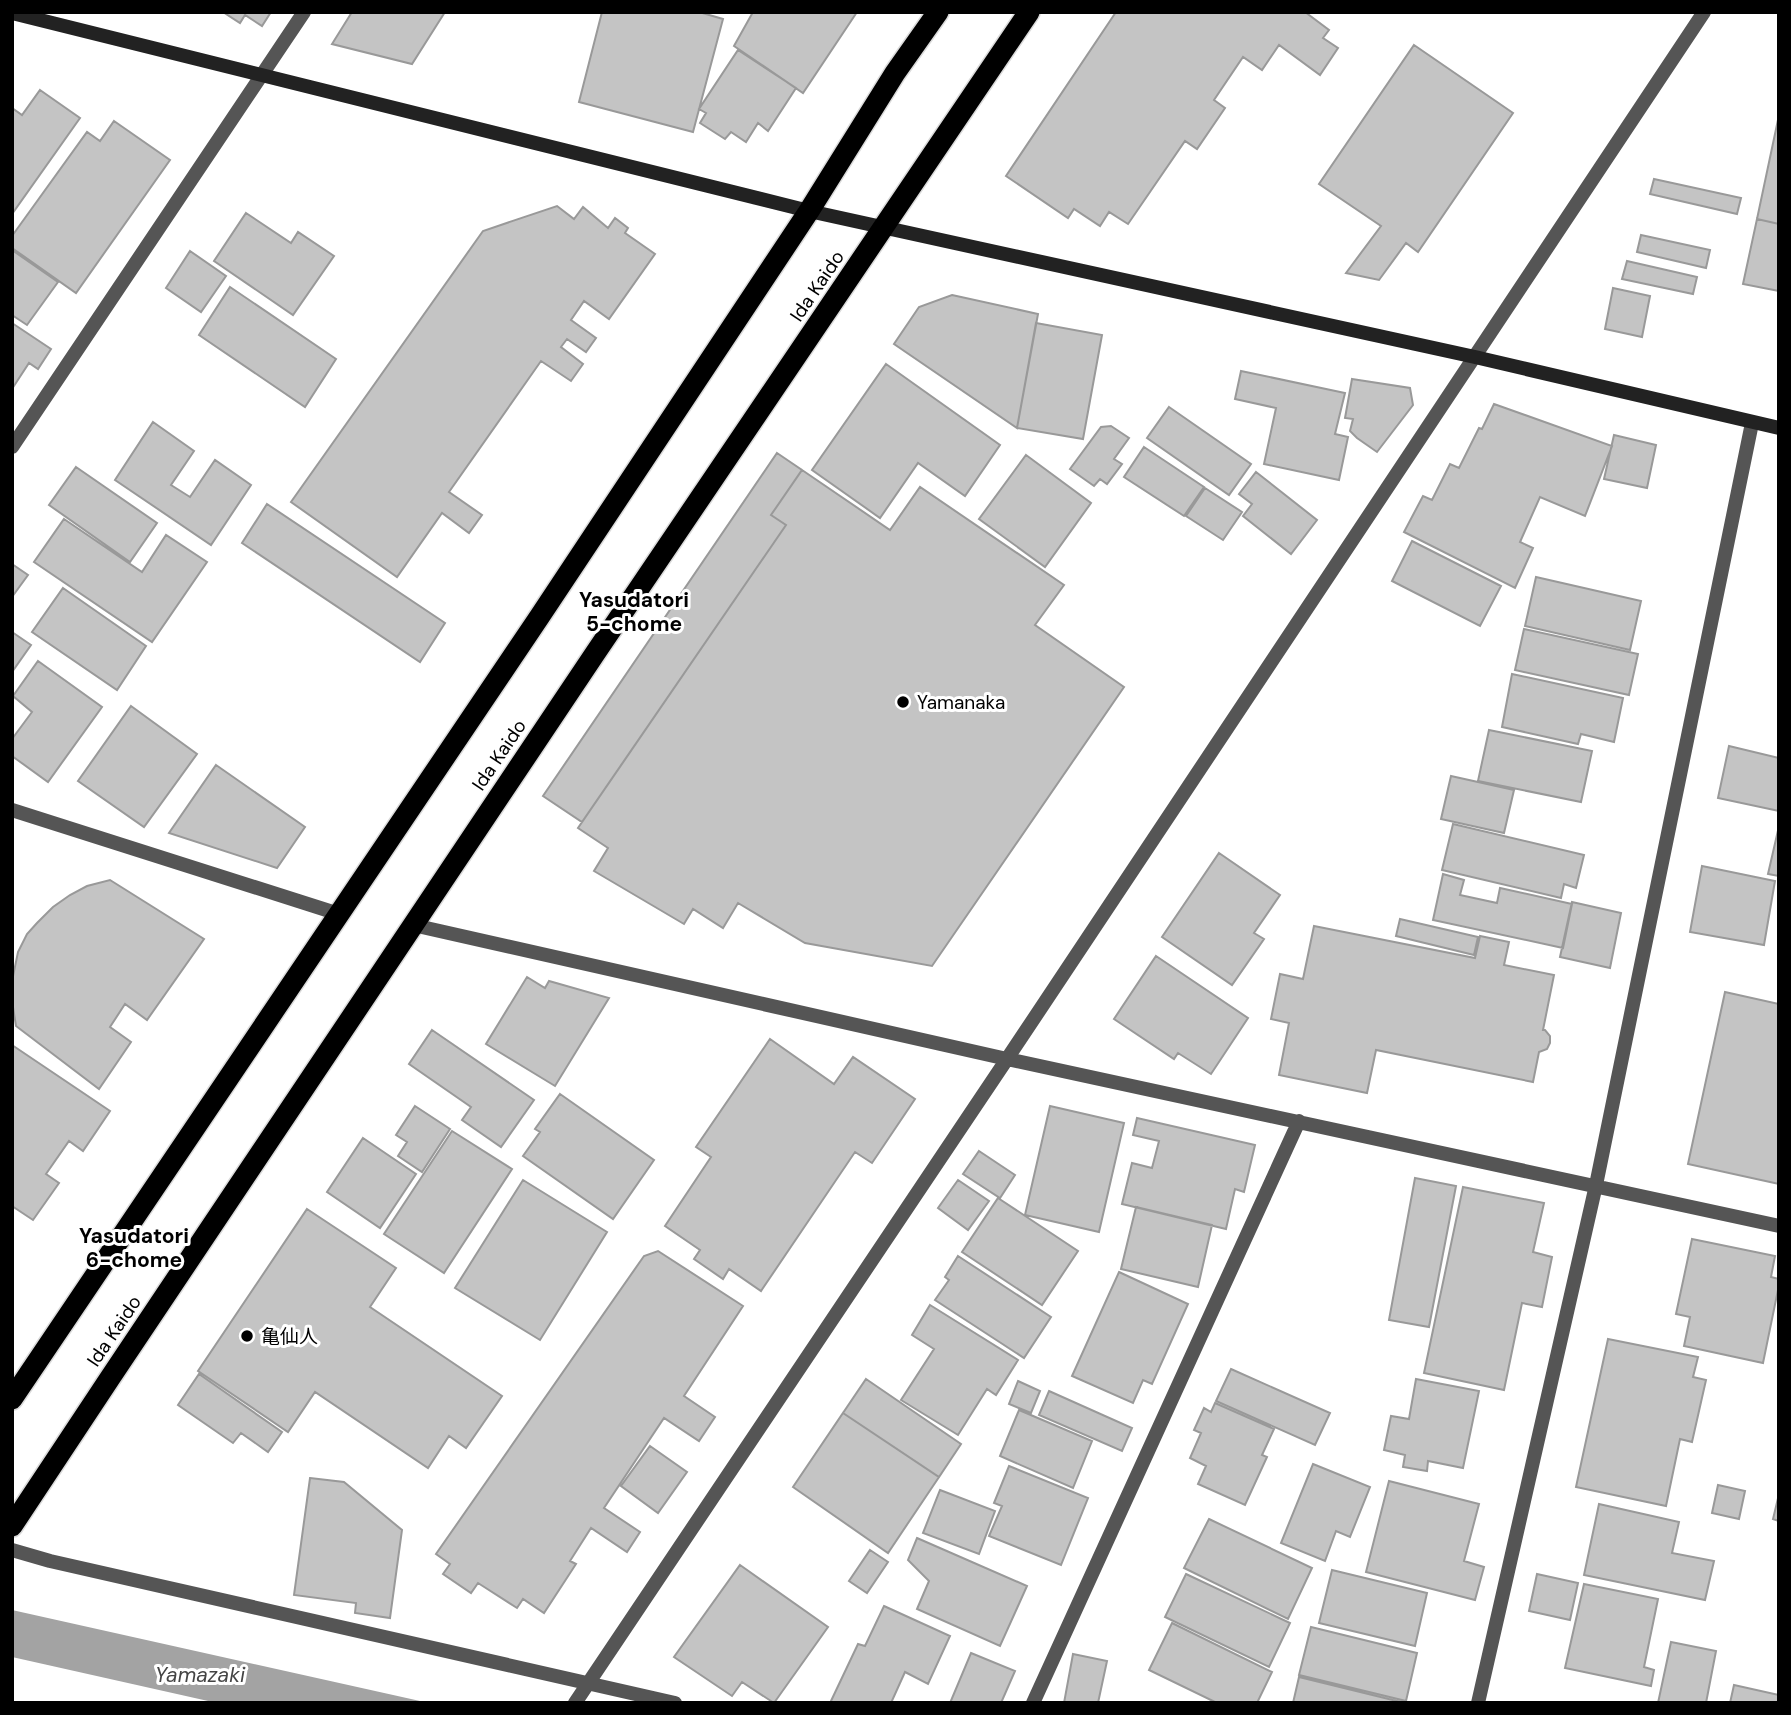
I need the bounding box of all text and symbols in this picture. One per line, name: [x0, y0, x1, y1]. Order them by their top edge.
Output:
street label: Ida Kaido: [784, 246, 850, 326]
district label: Yasudatori 5-chome: [579, 586, 689, 638]
place label: Yamanaka: [917, 690, 1005, 715]
marker: Yamanaka: [895, 694, 911, 710]
street label: Ida Kaido: [466, 715, 532, 795]
district label: Yasudatori 6-chome: [79, 1222, 189, 1274]
street label: Ida Kaido: [81, 1291, 147, 1371]
place label: 亀仙人: [261, 1324, 318, 1349]
marker: 亀仙人: [239, 1328, 255, 1344]
water label: Yamazaki: [155, 1661, 246, 1689]

